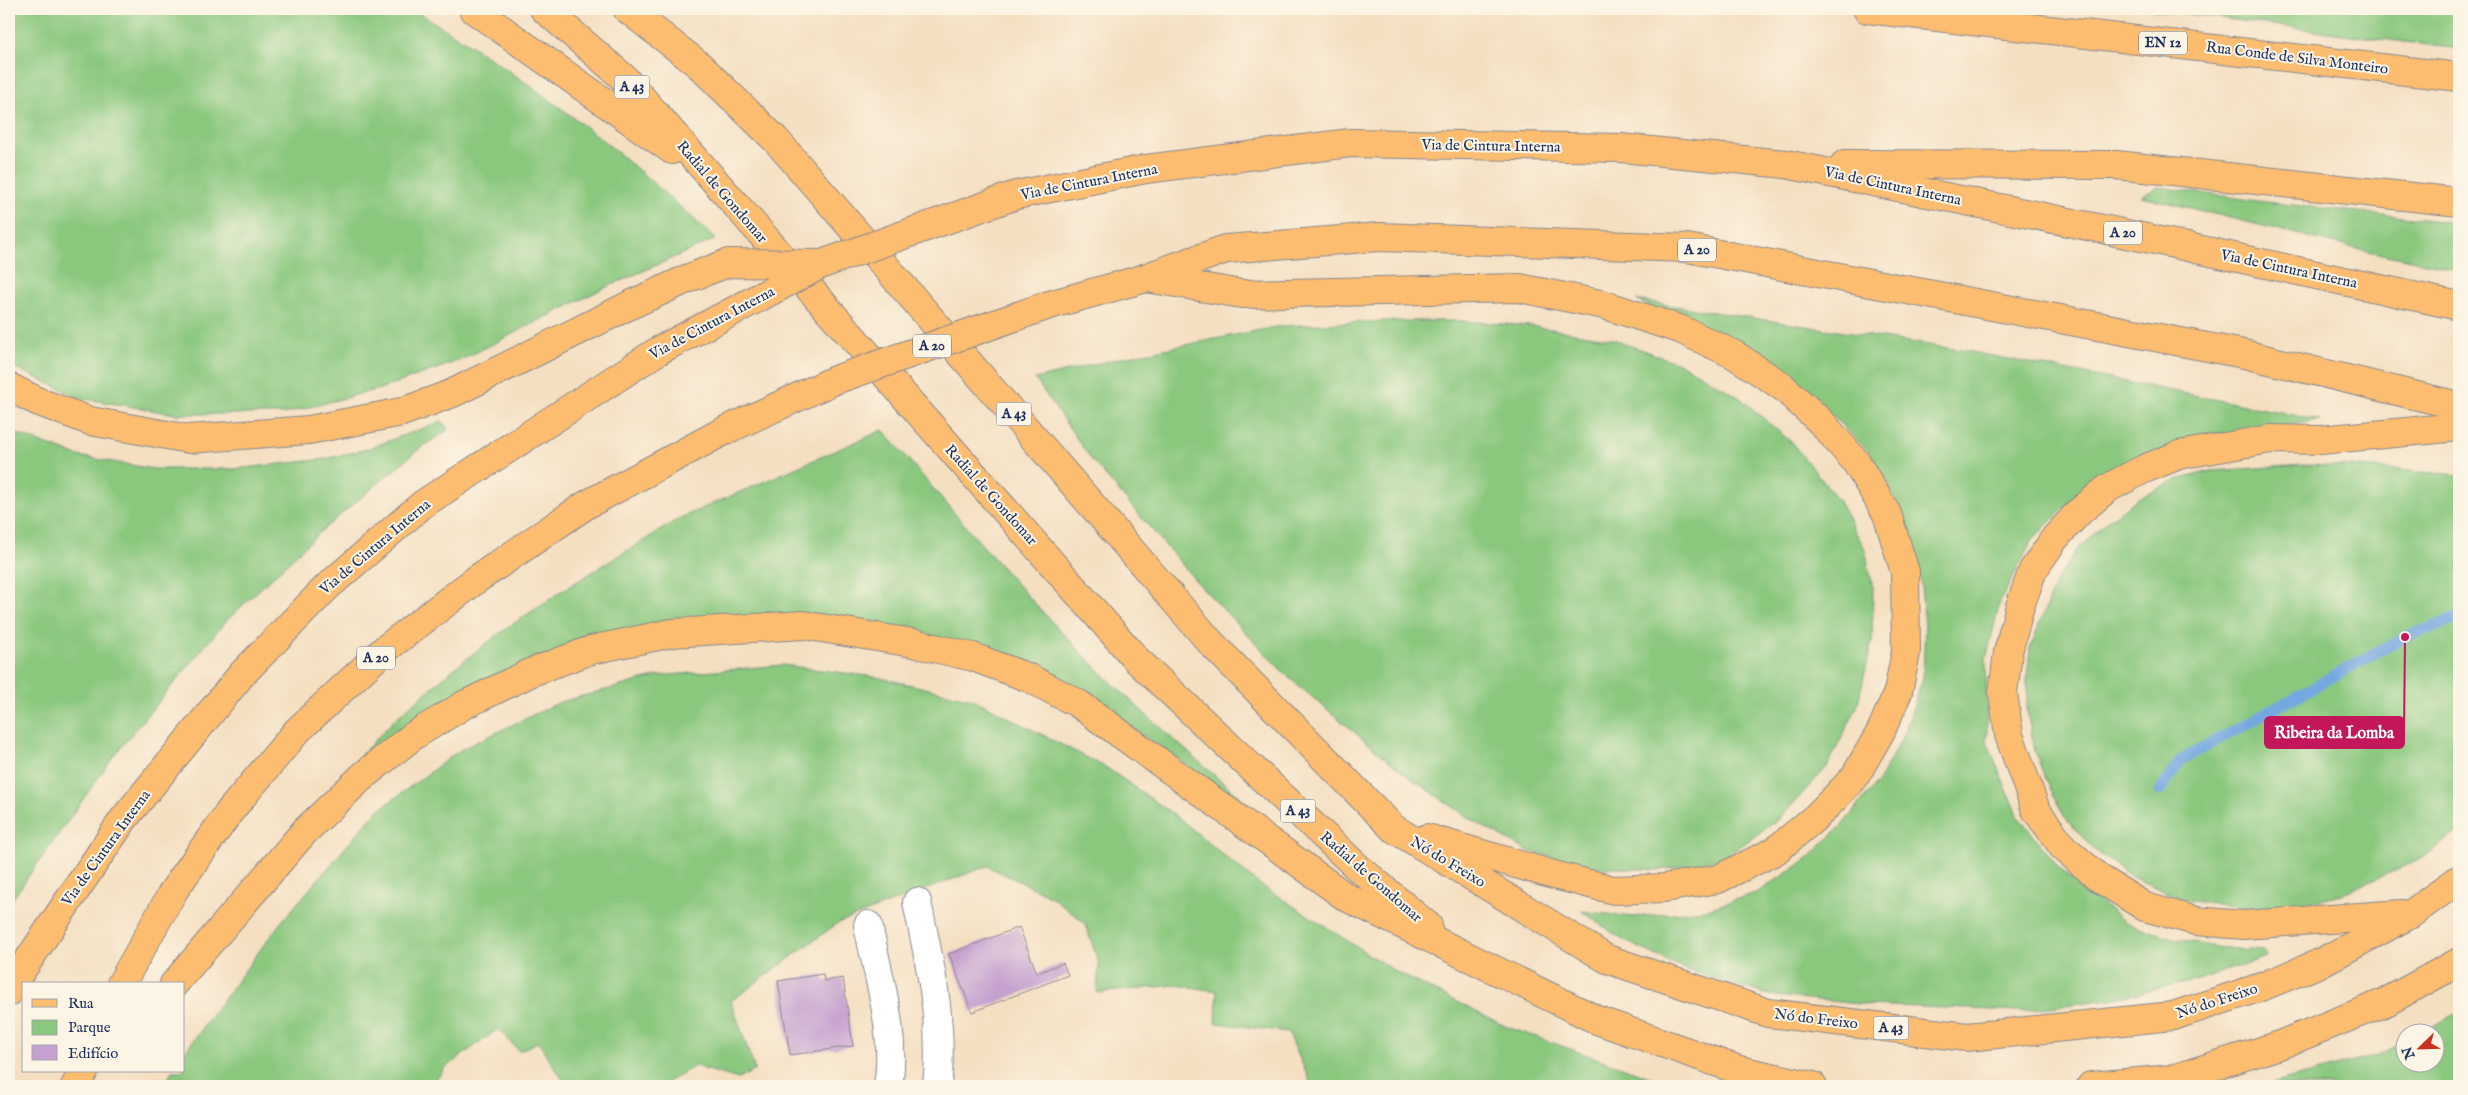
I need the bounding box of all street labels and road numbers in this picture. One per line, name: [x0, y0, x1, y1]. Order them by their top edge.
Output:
road number: EN 12: [2139, 32, 2187, 54]
street label: Rua Conde de Silva Monteiro: [2205, 37, 2389, 79]
road number: A 43: [614, 75, 650, 98]
street label: Via de Cintura Interna: [1420, 135, 1561, 157]
street label: Radial de Gondomar: [672, 137, 772, 247]
street label: Via de Cintura Interna: [1018, 159, 1160, 205]
street label: Via de Cintura Interna: [1822, 162, 1963, 210]
road number: A 20: [2104, 222, 2142, 244]
road number: A 20: [1678, 238, 1716, 262]
street label: Via de Cintura Interna: [2218, 245, 2359, 293]
street label: Via de Cintura Interna: [645, 282, 778, 364]
road number: A 20: [913, 334, 951, 358]
road number: A 43: [996, 402, 1032, 426]
street label: Radial de Gondomar: [941, 441, 1042, 550]
street label: Via de Cintura Interna: [315, 495, 435, 600]
road number: A 20: [357, 646, 395, 670]
street label: Via de Cintura Interna: [57, 786, 155, 911]
road number: A 43: [1280, 799, 1316, 822]
street label: Radial de Gondomar: [1316, 827, 1426, 927]
street label: Nó do Freixo: [1407, 832, 1489, 892]
street label: Nó do Freixo: [2174, 979, 2260, 1023]
street label: Nó do Freixo: [1773, 1004, 1859, 1034]
road number: A 43: [1874, 1016, 1908, 1040]

